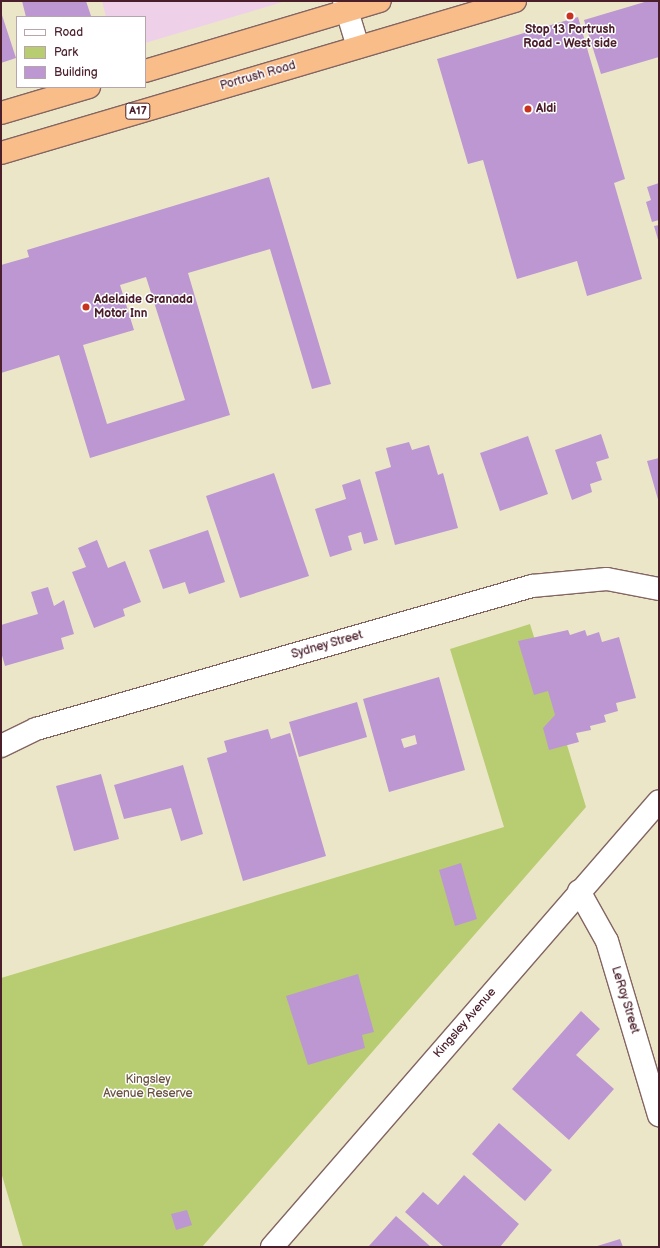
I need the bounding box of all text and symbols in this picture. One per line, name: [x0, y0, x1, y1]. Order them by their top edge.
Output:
marker: Stop 13 Portrush Road - West side: [565, 11, 575, 21]
legend: [16, 16, 146, 88]
place label: Stop 13 Portrush Road - West side: [523, 23, 617, 51]
text: Road: [54, 25, 83, 40]
text: Park: [54, 45, 78, 60]
street label: Portrush Road: [219, 58, 297, 94]
text: Building: [54, 65, 98, 80]
road number: A17: [125, 102, 151, 120]
place label: Aldi: [536, 102, 556, 116]
marker: Aldi: [523, 104, 533, 114]
place label: Adelaide Granada Motor Inn: [94, 293, 193, 321]
marker: Adelaide Granada Motor Inn: [81, 302, 91, 312]
street label: Sydney Street: [289, 628, 365, 662]
street label: LeRoy Street: [608, 964, 642, 1036]
street label: Kingsley Avenue: [430, 985, 500, 1061]
park label: Kingsley Avenue Reserve: [103, 1073, 193, 1101]

